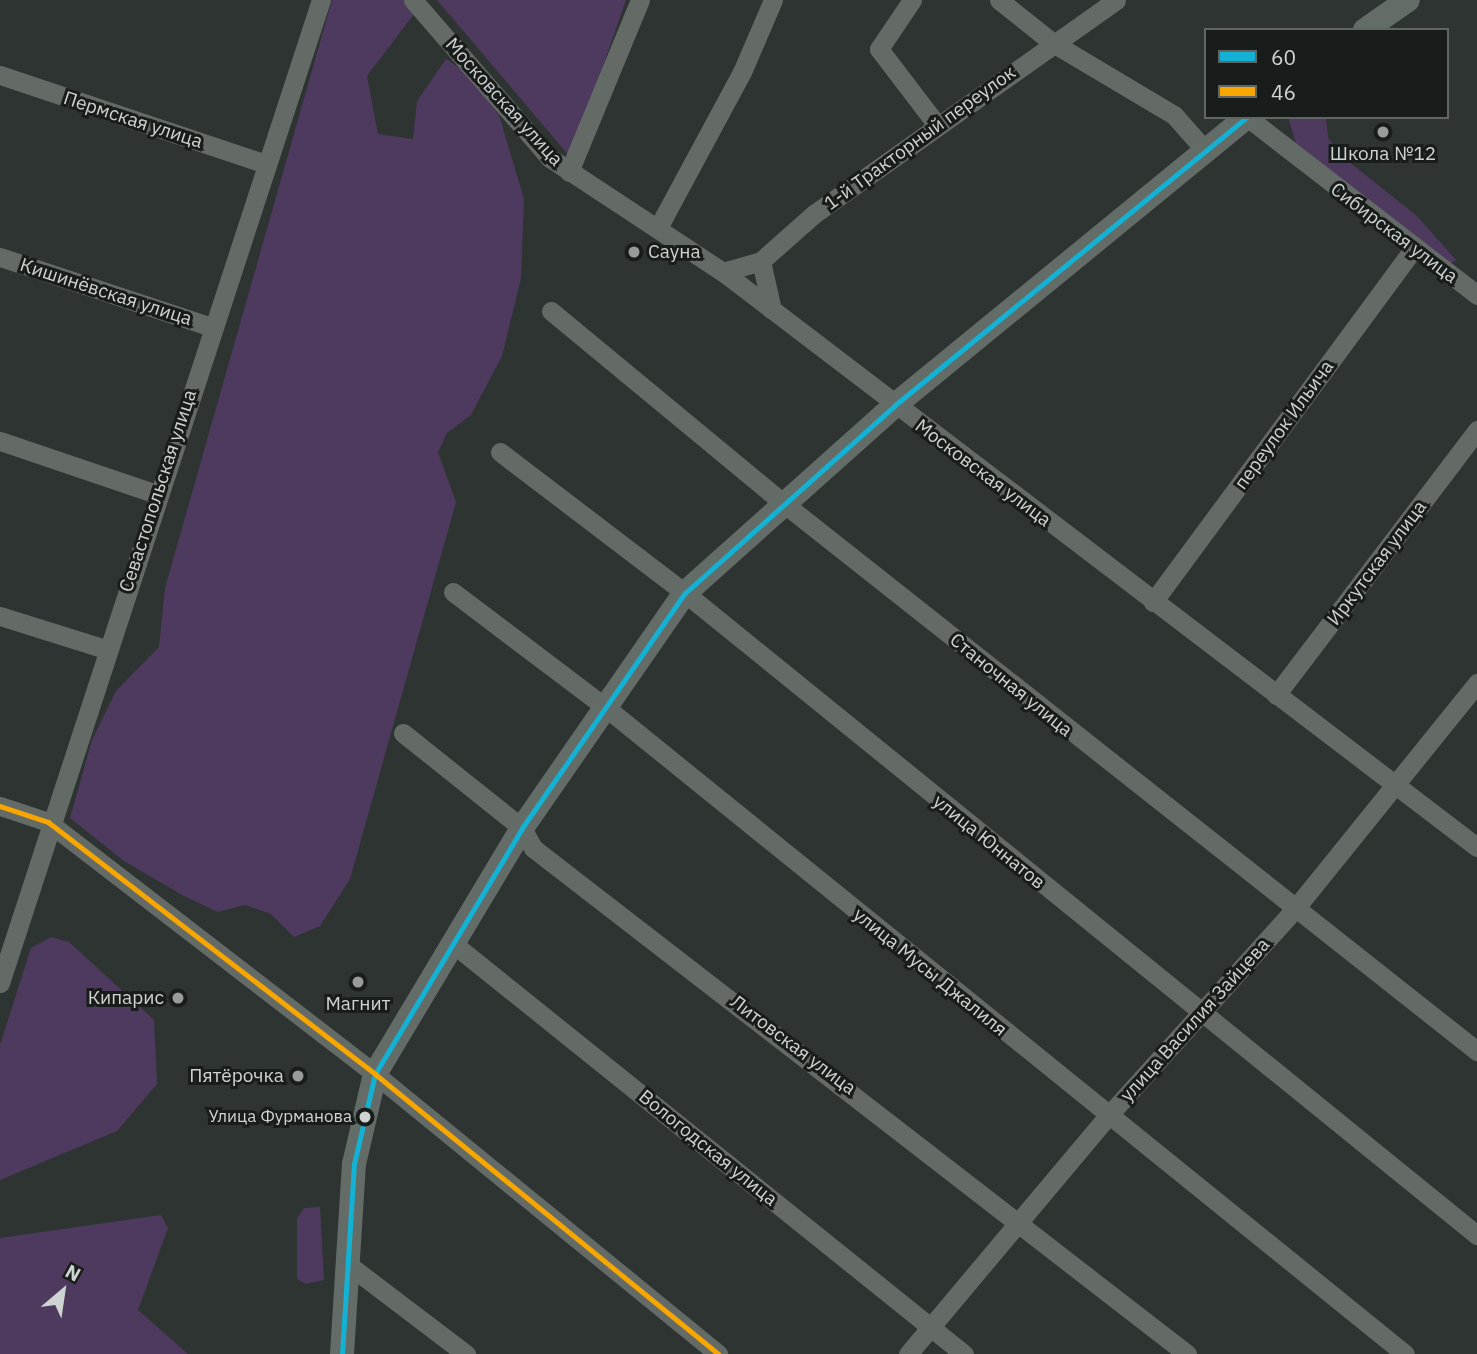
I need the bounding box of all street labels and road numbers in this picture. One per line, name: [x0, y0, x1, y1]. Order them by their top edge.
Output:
street label: Московская улица: [441, 33, 567, 171]
street label: 1-й Тракторный переулок: [820, 61, 1020, 215]
street label: Пермская улица: [60, 87, 206, 153]
street label: Сибирская улица: [1326, 178, 1462, 288]
street label: Кишинёвская улица: [17, 253, 195, 331]
street label: переулок Ильича: [1230, 356, 1338, 494]
street label: Севастопольская улица: [115, 387, 201, 595]
street label: Московская улица: [911, 414, 1055, 532]
street label: Иркутская улица: [1323, 496, 1431, 630]
street label: Станочная улица: [945, 629, 1077, 741]
street label: улица Юннатов: [928, 790, 1050, 894]
street label: улица Мусы Джалиля: [849, 903, 1011, 1041]
street label: улица Василия Зайцева: [1116, 934, 1274, 1106]
street label: Литовская улица: [726, 990, 860, 1100]
street label: Вологодская улица: [634, 1085, 782, 1211]

